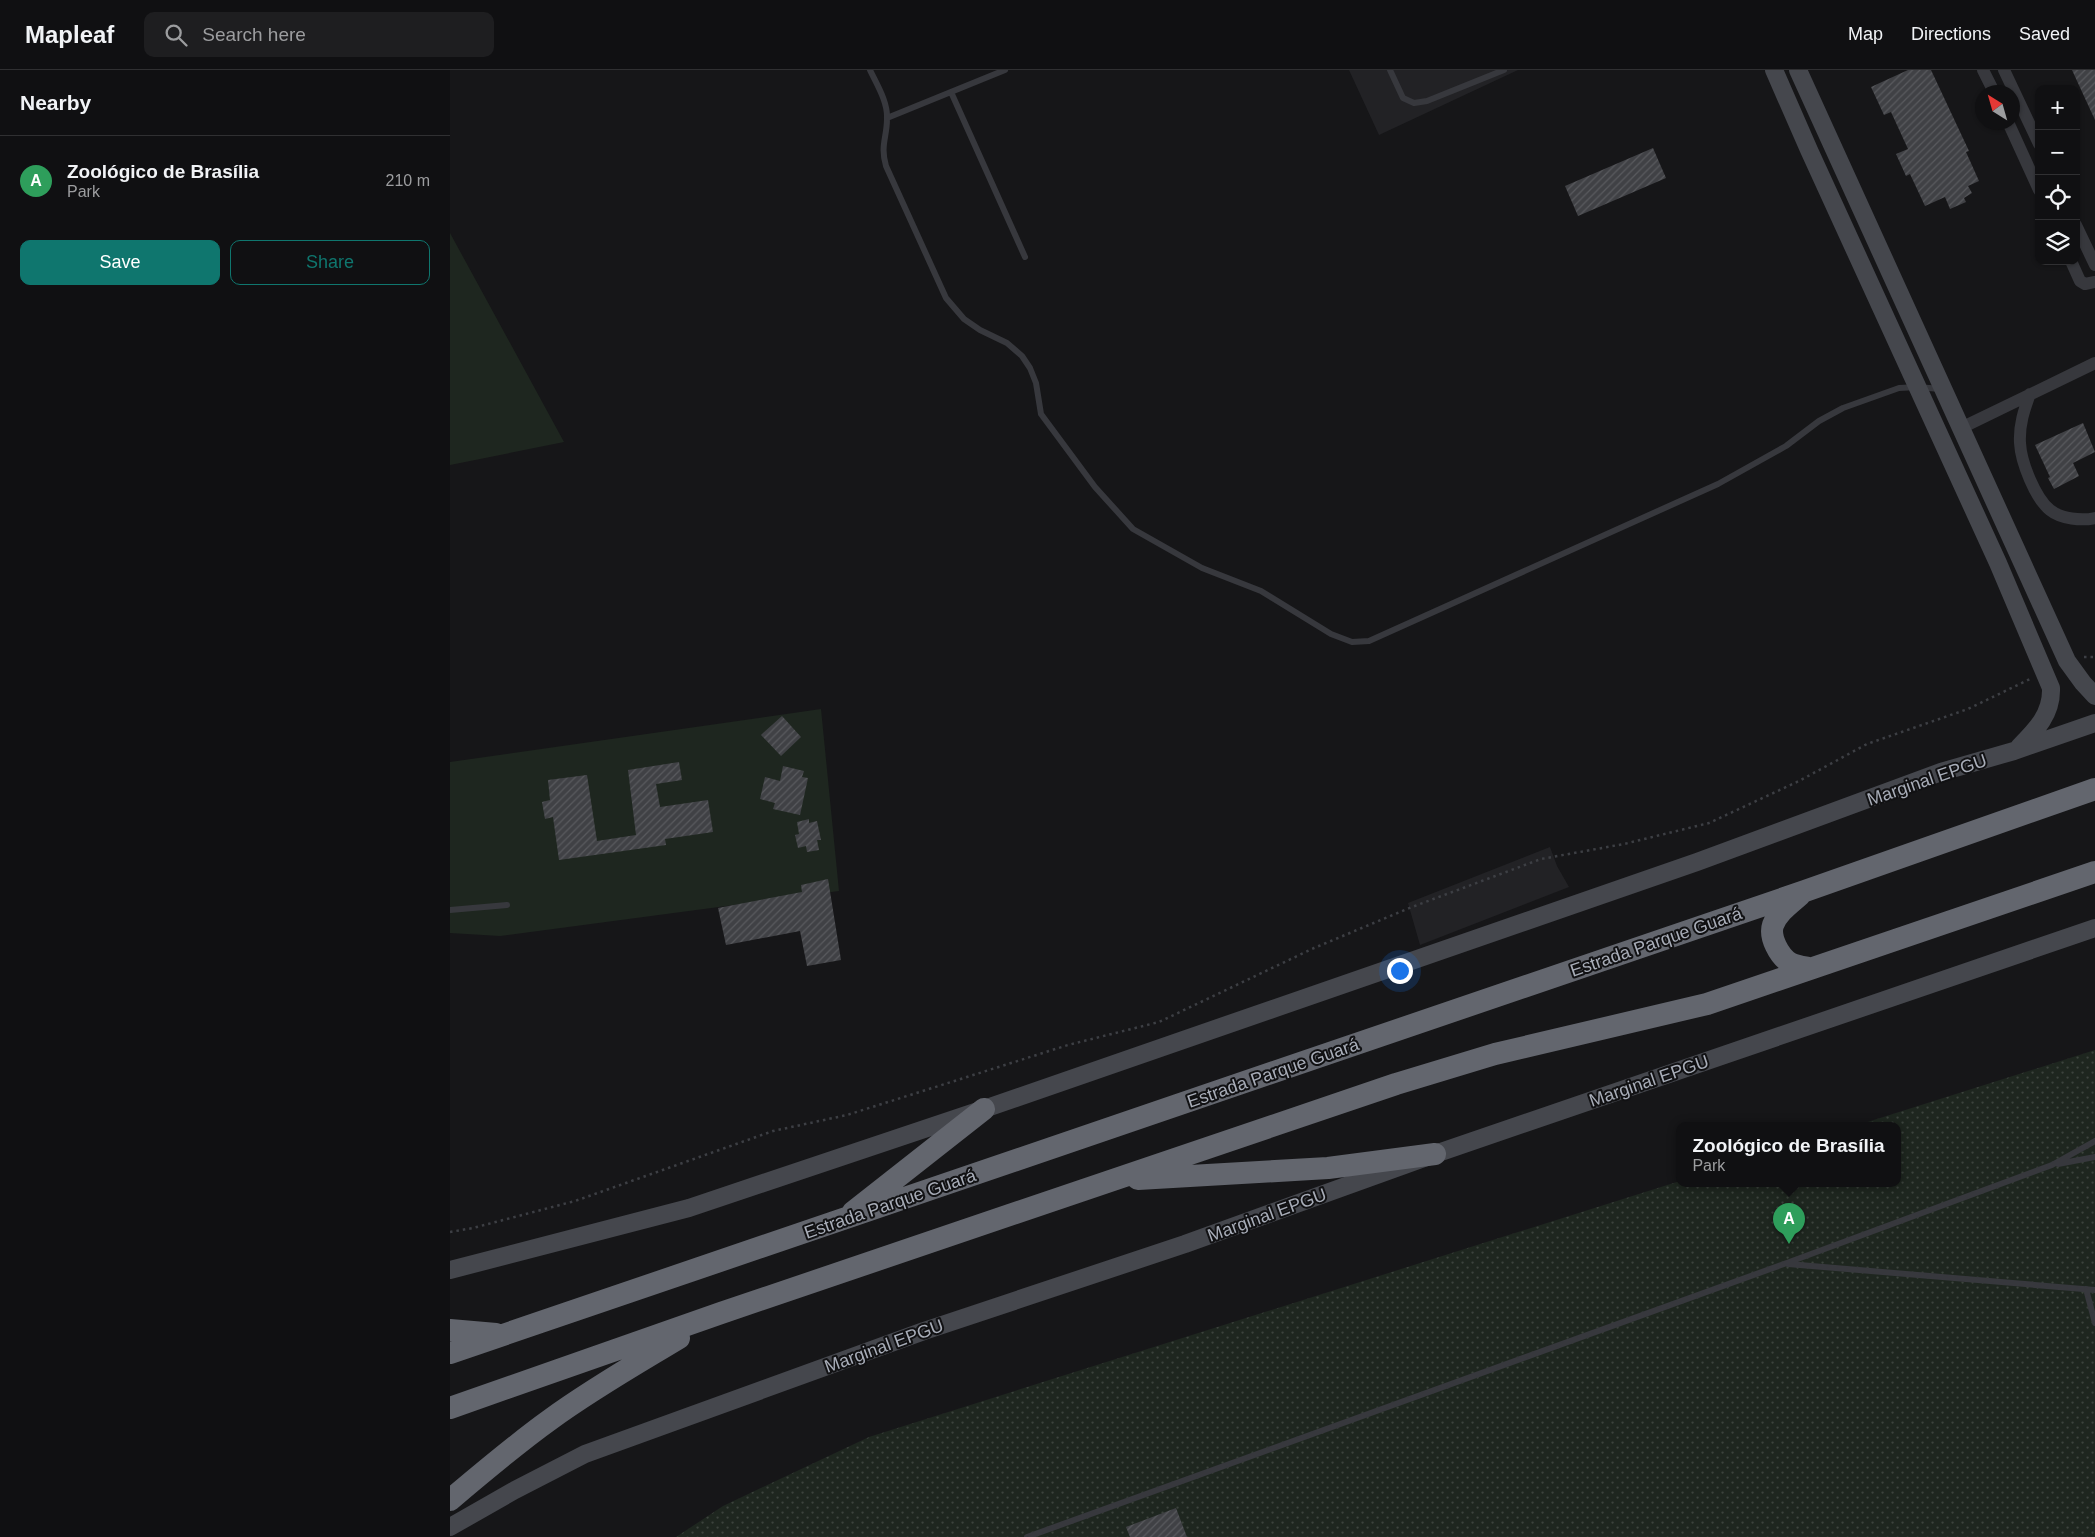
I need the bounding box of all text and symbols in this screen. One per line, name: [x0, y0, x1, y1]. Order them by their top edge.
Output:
search box: [144, 12, 494, 57]
text: Mapleaf: [25, 21, 114, 48]
icon: search: [162, 21, 190, 49]
text: Search here: [202, 24, 306, 45]
text: Map: [1848, 24, 1883, 44]
text: Directions: [1911, 24, 1991, 44]
text: Saved: [2019, 24, 2070, 44]
north arrow: [1975, 85, 2020, 130]
map controls: [2035, 85, 2080, 265]
button: +: [2035, 85, 2080, 130]
text: Nearby: [20, 91, 91, 114]
button: −: [2035, 130, 2080, 175]
text: Zoológico de Brasília: [67, 161, 259, 182]
text: A: [30, 172, 42, 189]
text: 210 m: [386, 172, 430, 189]
button: locate: [2035, 175, 2080, 220]
text: Park: [67, 183, 100, 200]
button: layers: [2035, 220, 2080, 265]
button: Save: [20, 240, 220, 285]
button: Share: [230, 240, 430, 285]
street label: Marginal EPGU: [1865, 750, 1989, 810]
street label: Estrada Parque Guará: [1568, 903, 1745, 981]
your location: [1387, 958, 1413, 984]
street label: Estrada Parque Guará: [1185, 1034, 1362, 1112]
street label: Marginal EPGU: [1587, 1051, 1711, 1111]
popup: [1676, 1122, 1901, 1187]
text: Zoológico de Brasília: [1692, 1135, 1885, 1156]
text: Park: [1692, 1157, 1725, 1174]
street label: Estrada Parque Guará: [802, 1165, 979, 1243]
street label: Marginal EPGU: [1205, 1184, 1329, 1246]
pin: A: [1773, 1203, 1805, 1244]
street label: Marginal EPGU: [822, 1315, 946, 1377]

